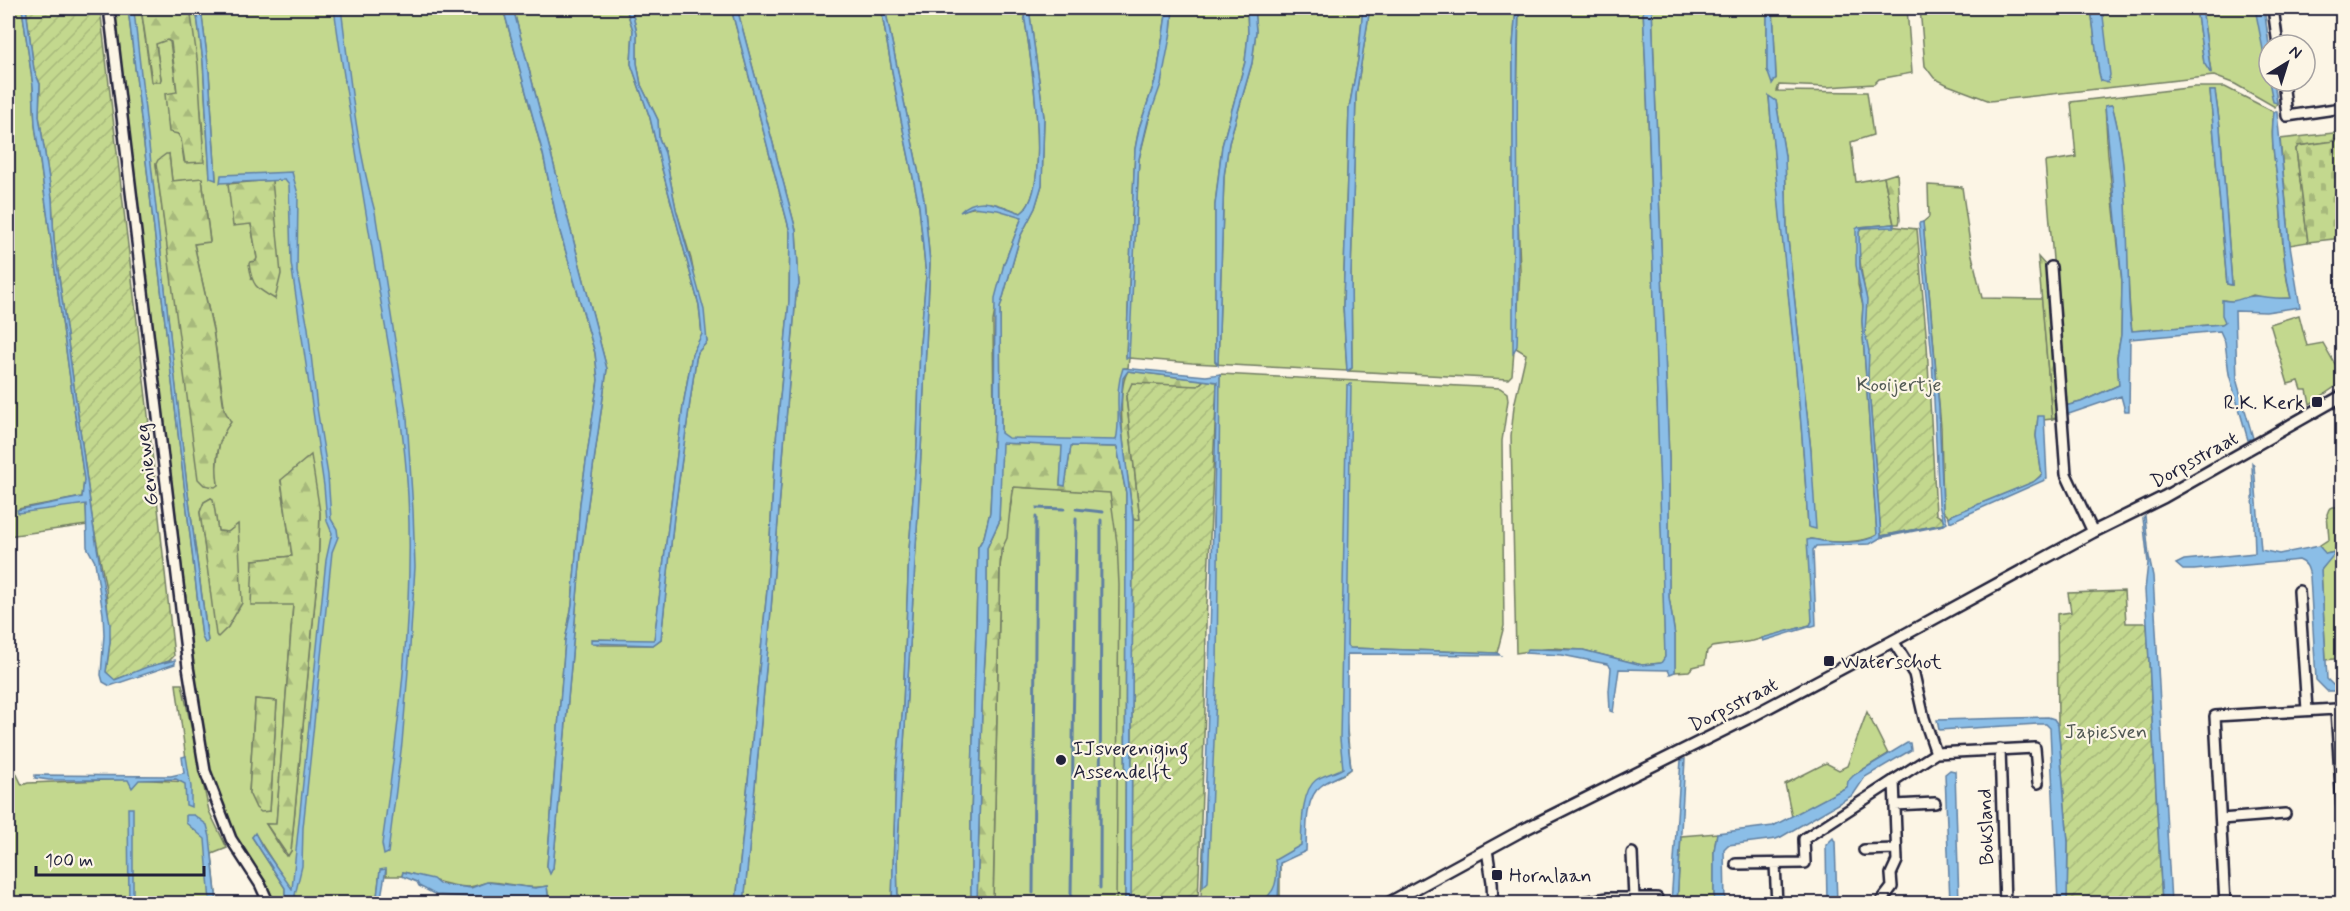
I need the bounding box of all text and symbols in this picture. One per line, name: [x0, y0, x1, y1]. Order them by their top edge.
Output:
north arrow: [2257, 33, 2317, 93]
text: N: [2285, 41, 2306, 64]
park label: Kooijertje: [1857, 372, 1941, 399]
place label: R.K. Kerk: [2223, 390, 2305, 417]
marker: R.K. Kerk: [2310, 395, 2324, 409]
street label: Genieweg: [129, 422, 166, 508]
street label: Dorpsstraat: [2146, 425, 2243, 495]
place label: Waterschot: [1841, 649, 1942, 676]
marker: Waterschot: [1822, 654, 1836, 668]
street label: Dorpsstraat: [1685, 671, 1783, 739]
park label: Japiesven: [2065, 719, 2147, 746]
place label: IJsvereniging Assendelft: [1073, 736, 1188, 786]
marker: IJsvereniging Assendelft: [1054, 753, 1068, 767]
street label: Boksland: [1972, 788, 2001, 866]
scale bar: [36, 839, 204, 877]
text: 100 m: [45, 849, 93, 873]
place label: Hornlaan: [1509, 863, 1592, 890]
marker: Hornlaan: [1490, 868, 1504, 882]

